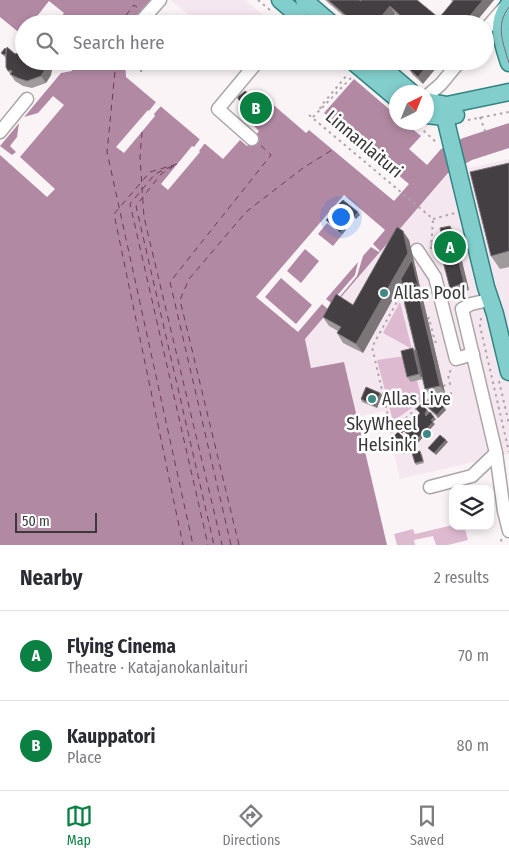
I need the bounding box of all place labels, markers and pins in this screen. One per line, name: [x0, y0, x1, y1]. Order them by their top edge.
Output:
pin: B: [240, 89, 272, 127]
pin: A: [434, 228, 466, 266]
place label: Allas Pool: [394, 282, 466, 304]
marker: Allas Pool: [378, 287, 390, 299]
place label: Allas Live: [382, 388, 451, 410]
marker: Allas Live: [366, 393, 378, 405]
place label: SkyWheel Helsinki: [346, 413, 417, 456]
marker: SkyWheel Helsinki: [421, 428, 433, 440]

